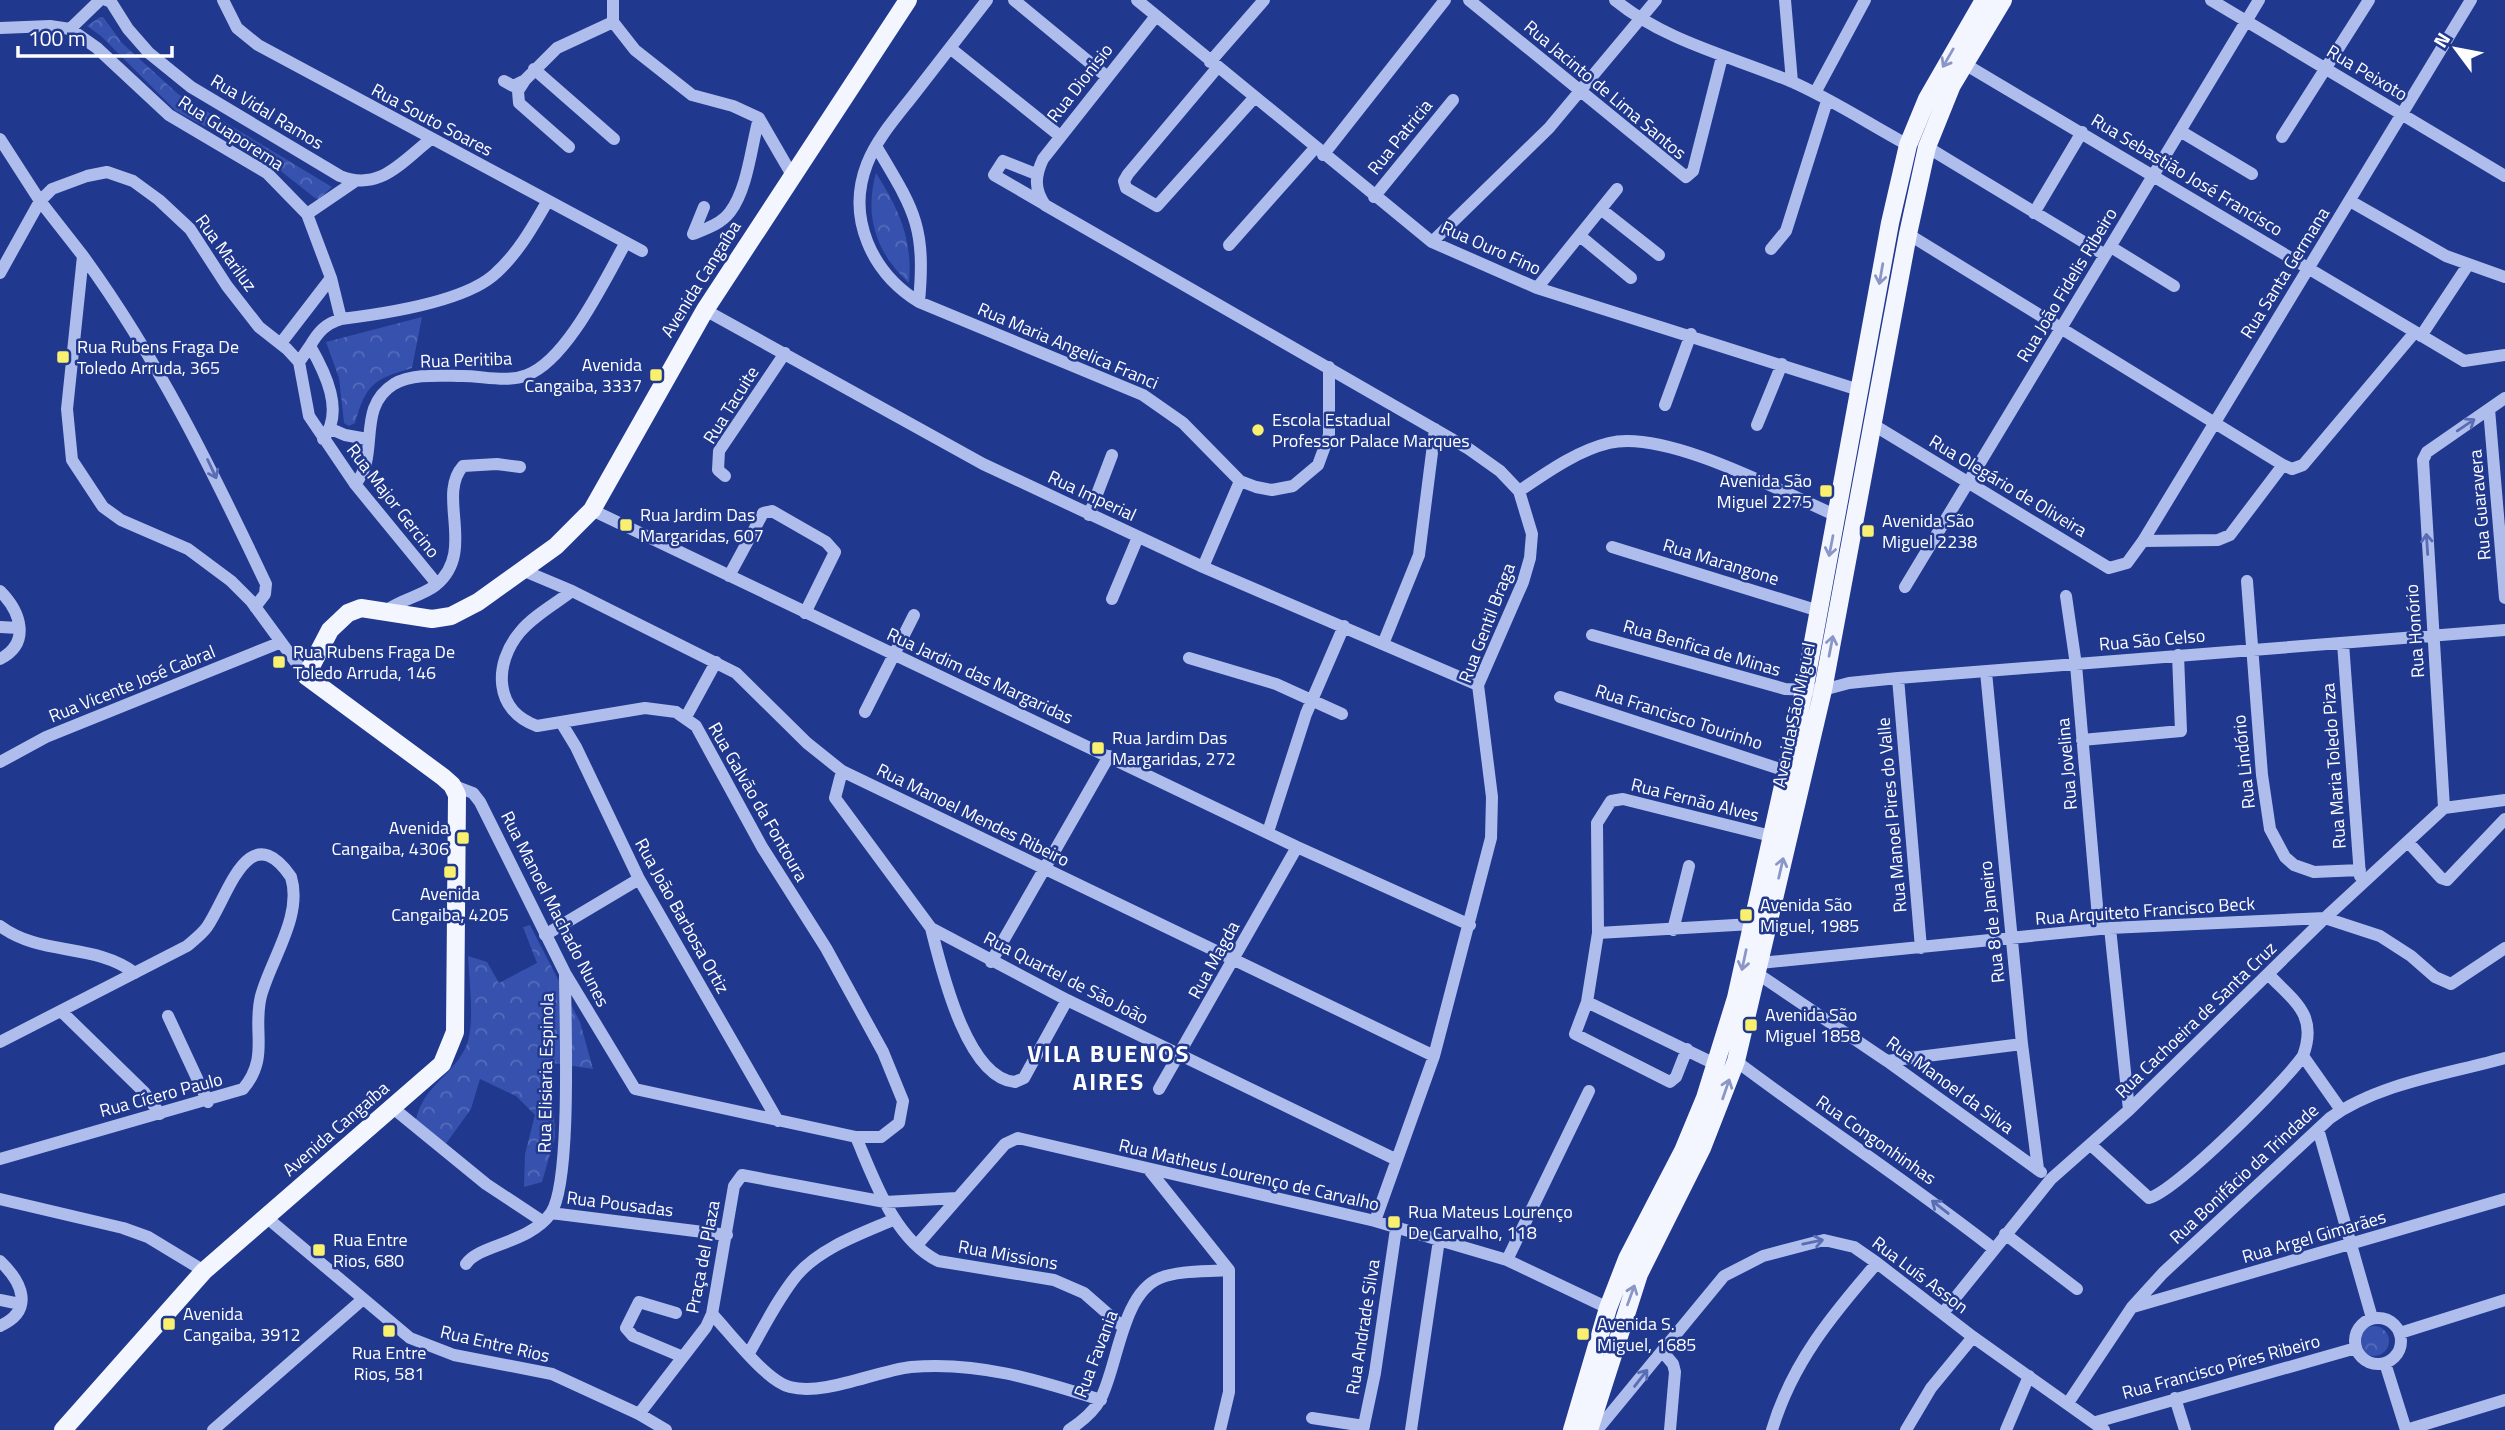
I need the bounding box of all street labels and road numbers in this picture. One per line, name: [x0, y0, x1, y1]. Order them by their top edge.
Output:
street label: Rua Jacinto de Lima Santos: [1518, 13, 1692, 166]
street label: Rua Dionisio: [1040, 37, 1119, 128]
street label: Rua Peixoto: [2322, 38, 2413, 107]
street label: Rua Vidal Ramos: [206, 67, 329, 156]
street label: Rua Souto Soares: [367, 76, 498, 163]
street label: Rua Guaporema: [173, 88, 290, 177]
street label: Rua Patricia: [1361, 93, 1439, 180]
street label: Rua Sebastião José Francisco: [2086, 106, 2288, 243]
street label: Rua João Fidelis Ribeiro: [2010, 202, 2124, 367]
street label: Rua Santa Germana: [2233, 202, 2336, 344]
street label: Rua Mariluz: [189, 208, 264, 297]
street label: Rua Ouro Fino: [1437, 213, 1546, 282]
street label: Avenida Cangaíba: [654, 215, 747, 342]
street label: Rua Maria Angelica Franci: [973, 295, 1163, 396]
street label: Rua Peritiba: [419, 344, 513, 375]
street label: Rua Tacuite: [696, 361, 765, 449]
street label: Rua Olegário de Oliveira: [1924, 428, 2092, 543]
street label: Rua Major Gercino: [340, 438, 447, 564]
street label: Rua Guaravera: [2461, 448, 2498, 562]
street label: Rua Imperial: [1043, 463, 1141, 528]
street label: Rua Marangone: [1660, 531, 1783, 592]
street label: Rua Gentil Braga: [1451, 559, 1522, 687]
street label: Rua Honório: [2398, 583, 2431, 679]
street label: Rua Benfica de Minas: [1620, 612, 1784, 683]
street label: Rua Jardim das Margaridas: [883, 620, 1078, 731]
street label: Rua São Celso: [2098, 621, 2206, 658]
street label: Rua Vicente José Cabral: [44, 638, 219, 729]
street label: Avenida São Miguel: [1765, 640, 1822, 790]
street label: Rua Francisco Tourinho: [1592, 677, 1766, 756]
street label: Rua Maria Toledo Piza: [2314, 682, 2353, 850]
street label: Rua Lindório: [2225, 714, 2262, 810]
street label: Rua Manoel Pires do Valle: [1870, 716, 1913, 914]
street label: Rua Galvão da Fontoura: [702, 717, 815, 887]
street label: Rua Jovelina: [2049, 717, 2084, 811]
street label: Rua Manoel Mendes Ribeiro: [872, 756, 1074, 873]
street label: Rua Fernão Alves: [1628, 771, 1762, 828]
street label: Rua Manoel Machado Nunes: [494, 806, 617, 1011]
street label: Rua João Barbosa Ortiz: [628, 833, 736, 998]
street label: Rua 8 de Janeiro: [1972, 860, 2011, 984]
street label: Rua Arquiteto Francisco Beck: [2034, 889, 2256, 932]
street label: Rua Magda: [1181, 916, 1246, 1004]
street label: Rua Quartel de São João: [979, 924, 1153, 1031]
street label: Rua Cachoeira de Santa Cruz: [2109, 935, 2283, 1104]
street label: Rua Elisiaria Espinola: [531, 993, 560, 1153]
street label: Rua Manoel da Silva: [1881, 1029, 2020, 1140]
street label: Rua Cícero Paulo: [96, 1065, 225, 1124]
street label: Avenida Cangaíba: [276, 1075, 395, 1183]
street label: Rua Congonhinhas: [1811, 1088, 1942, 1191]
street label: Rua Bonifácio da Trindade: [2163, 1097, 2324, 1250]
street label: Rua Matheus Lourenço de Carvalho: [1116, 1131, 1382, 1218]
street label: Rua Pousadas: [565, 1184, 675, 1223]
street label: Praça del Plaza: [678, 1198, 727, 1316]
street label: Rua Argel Gimarães: [2239, 1203, 2389, 1270]
street label: Rua Luís Asson: [1866, 1229, 1974, 1320]
street label: Rua Missions: [956, 1232, 1060, 1277]
street label: Rua Andrade Silva: [1338, 1257, 1387, 1397]
street label: Rua Favania: [1067, 1306, 1125, 1401]
street label: Rua Entre Rios: [438, 1318, 552, 1369]
street label: Rua Francisco Píres Ribeiro: [2119, 1327, 2323, 1406]

